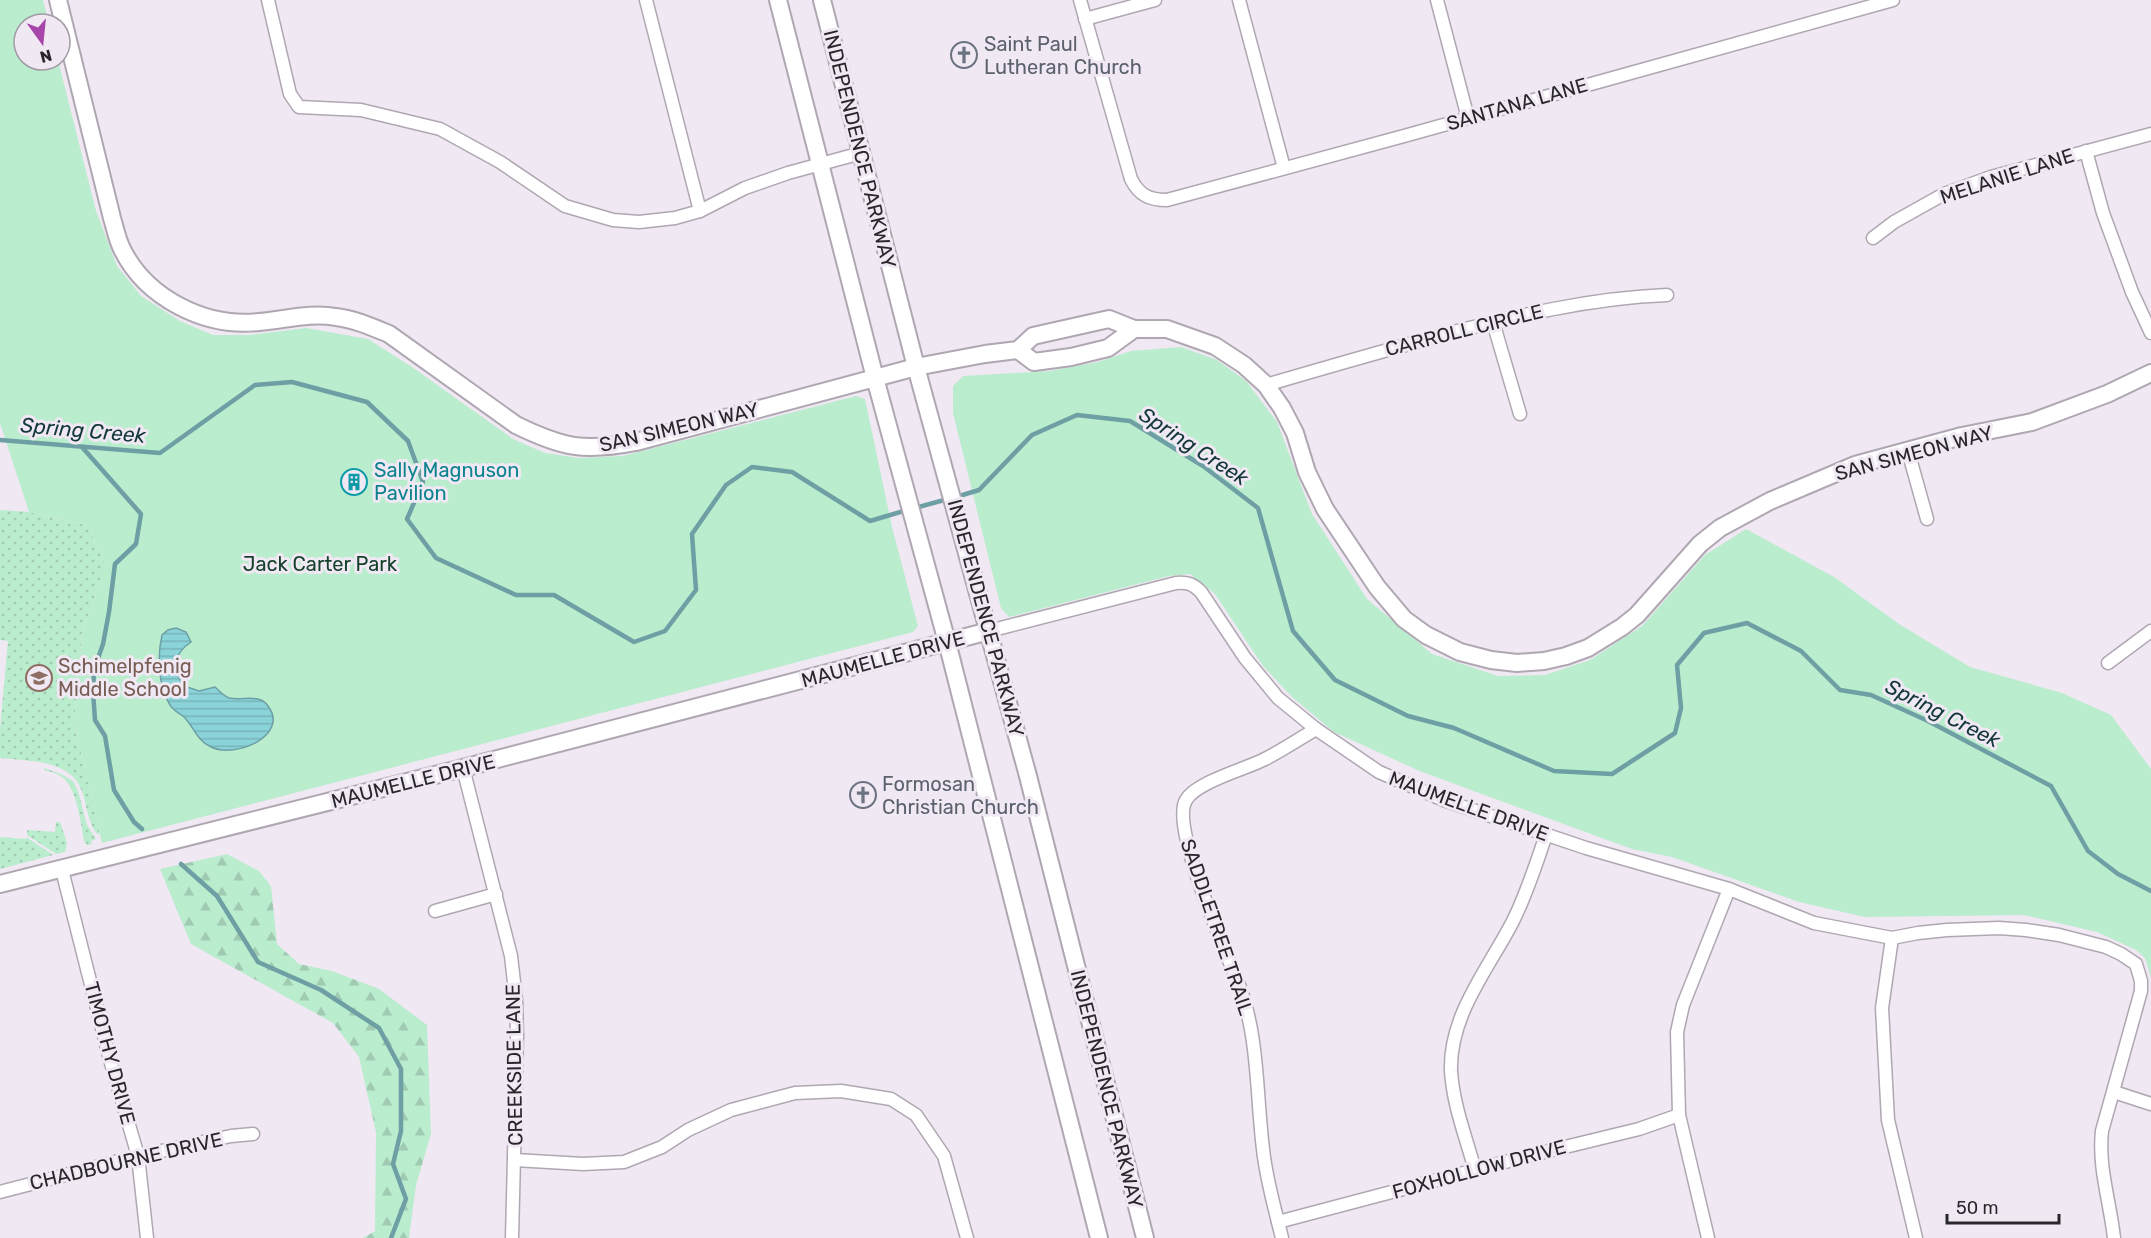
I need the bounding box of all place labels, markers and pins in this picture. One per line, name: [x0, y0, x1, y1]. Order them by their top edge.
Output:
place label: Saint Paul Lutheran Church: [984, 32, 1142, 79]
church icon: Saint Paul Lutheran Church: [949, 40, 979, 70]
place label: Sally Magnuson Pavilion: [374, 458, 519, 505]
building icon: Sally Magnuson Pavilion: [339, 467, 369, 497]
place label: Schimelpfenig Middle School: [58, 654, 192, 701]
school or university icon: Schimelpfenig Middle School: [24, 663, 54, 693]
place label: Formosan Christian Church: [882, 772, 1039, 819]
church icon: Formosan Christian Church: [848, 780, 878, 810]

